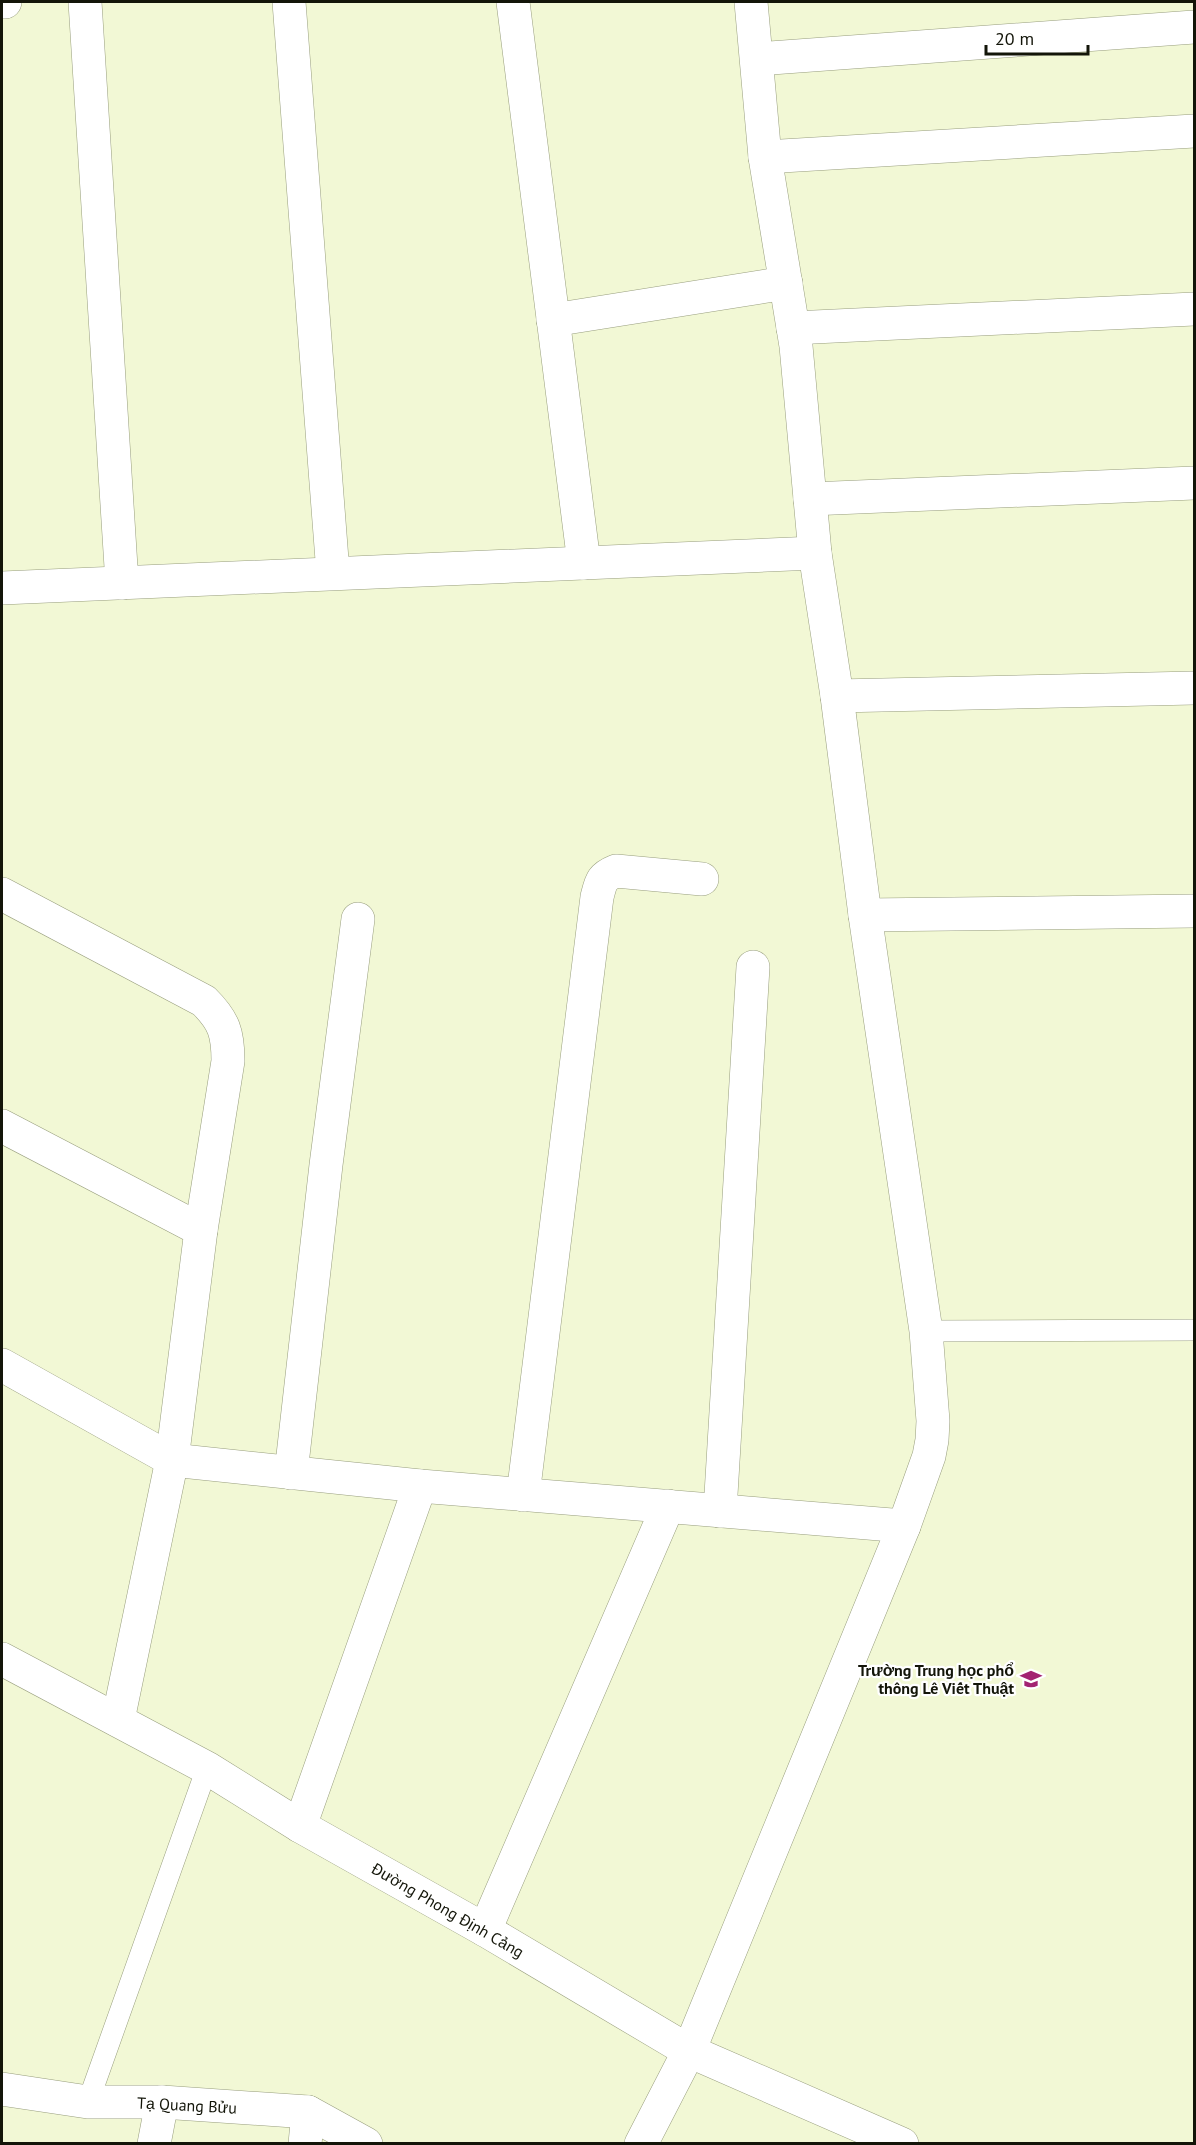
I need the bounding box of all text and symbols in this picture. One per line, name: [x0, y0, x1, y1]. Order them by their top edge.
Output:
scale bar: [986, 18, 1088, 56]
text: 20 m: [995, 27, 1034, 50]
place label: Trường Trung học phổ thông Lê Viết Thuật: [858, 1660, 1014, 1698]
school or university icon: Trường Trung học phổ thông Lê Viết Thuật: [1019, 1667, 1043, 1691]
street label: Đường Phong Định Cảng: [367, 1858, 528, 1962]
street label: Tạ Quang Bửu: [137, 2092, 237, 2118]

